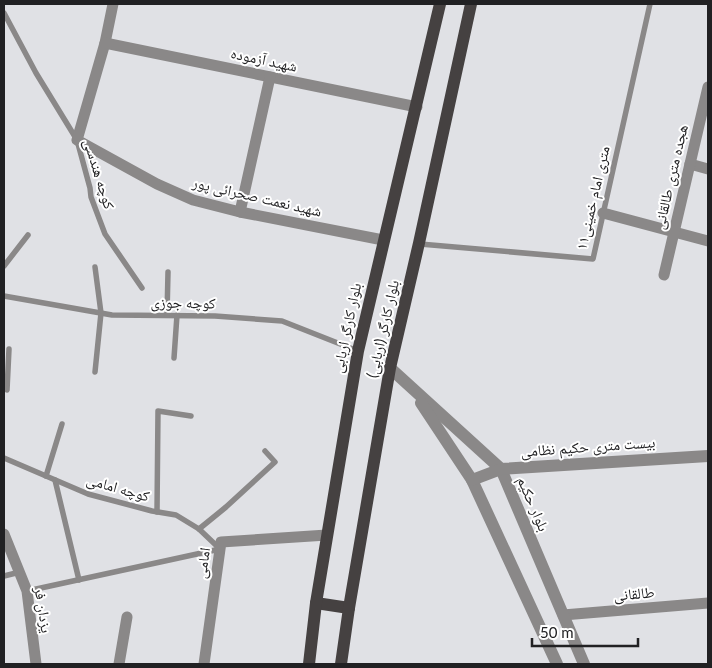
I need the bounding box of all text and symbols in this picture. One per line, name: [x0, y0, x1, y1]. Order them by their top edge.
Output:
street label: شهید آزموده: [229, 43, 299, 76]
street label: هجده متری طالقانی: [649, 123, 693, 231]
street label: کوچه هندسی: [79, 136, 119, 212]
street label: ۱۱متری امام خمینی: [571, 144, 615, 252]
street label: شهید نعمت صحرائی پور: [189, 172, 324, 222]
street label: بلوار کارگر (اربابی): [362, 278, 404, 380]
street label: بلوار کارگر اربابی: [328, 281, 366, 375]
street label: کوچه جوزی: [150, 292, 216, 314]
street label: بیست متری حکیم نظامی: [520, 432, 656, 462]
street label: کوچه امامی: [84, 469, 152, 507]
street label: بلوار حکیم: [513, 474, 553, 534]
street label: امامی: [191, 546, 215, 580]
street label: طالقانی: [613, 582, 655, 606]
street label: یزدان فر: [29, 585, 57, 635]
scale bar: [532, 616, 638, 648]
text: 50 m: [540, 623, 574, 641]

